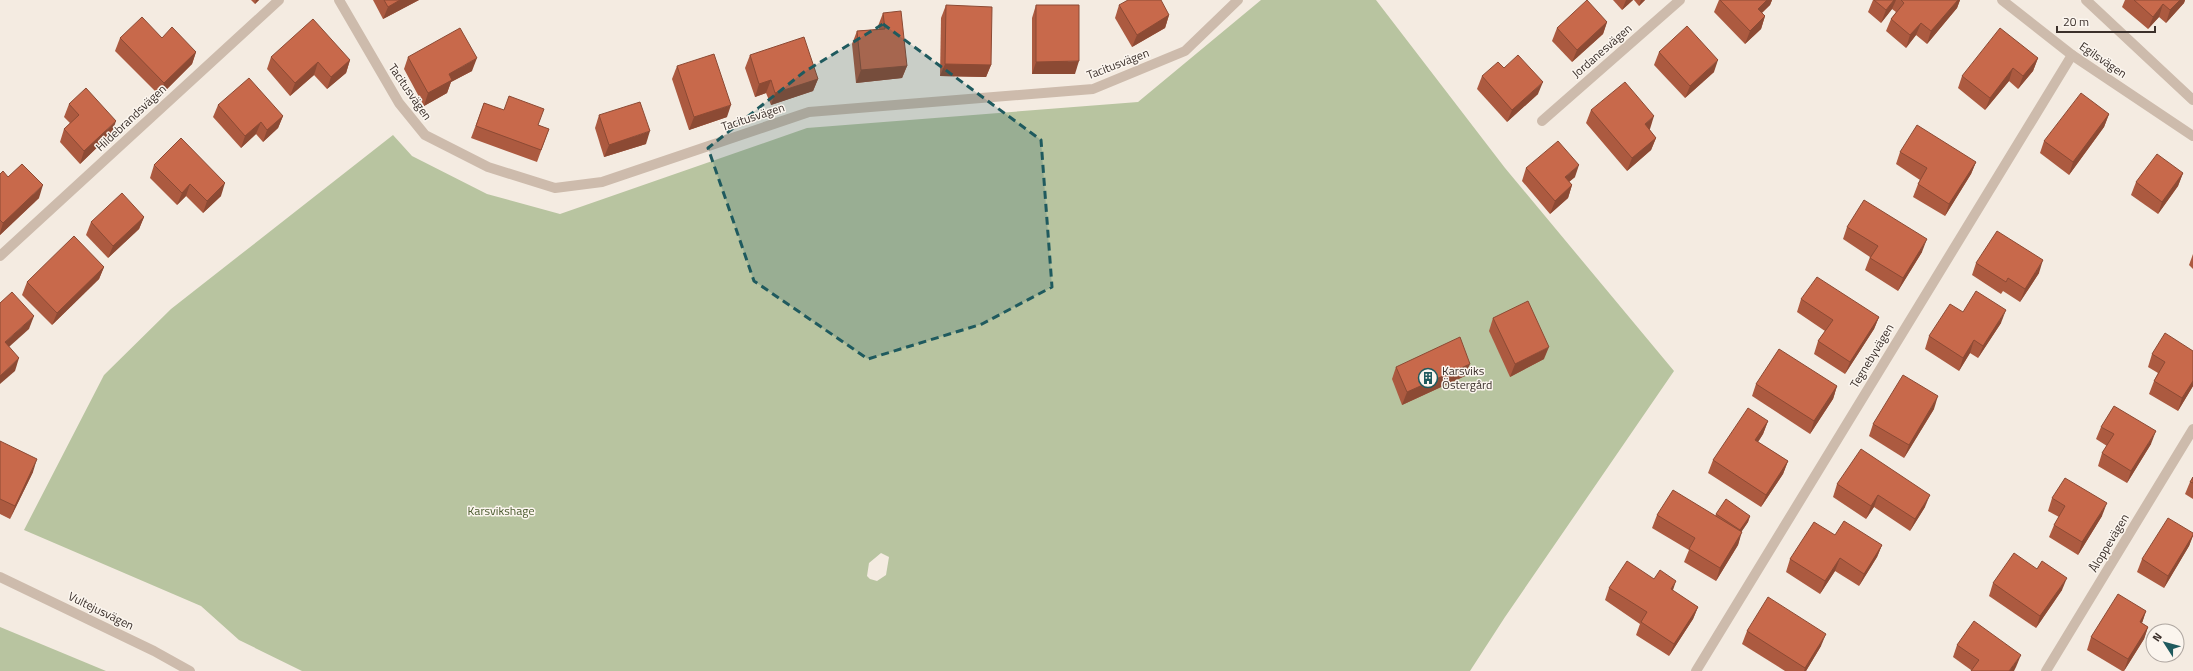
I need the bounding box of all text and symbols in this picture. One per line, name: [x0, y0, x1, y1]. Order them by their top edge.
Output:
scale bar: [2057, 8, 2155, 34]
text: 20 m: [2063, 12, 2089, 31]
street label: Jordanesvägen: [1567, 19, 1636, 82]
street label: Egilsvägen: [2076, 37, 2131, 83]
street label: Tacitusvägen: [1084, 43, 1152, 84]
street label: Tacitusvägen: [384, 59, 437, 124]
street label: Hildebrandsvägen: [91, 80, 170, 156]
street label: Tacitusvägen: [719, 97, 787, 136]
street label: Tegnebyvägen: [1845, 320, 1898, 392]
place label: Karsviks Östergård: [1442, 361, 1492, 394]
building icon: Karsviks Östergård: [1417, 367, 1439, 389]
park label: Karsvikshage: [468, 501, 534, 520]
street label: Åloppevägen: [2084, 510, 2134, 576]
street label: Vultejusvägen: [65, 586, 137, 635]
north arrow: [2145, 623, 2185, 663]
text: N: [2148, 629, 2166, 645]

